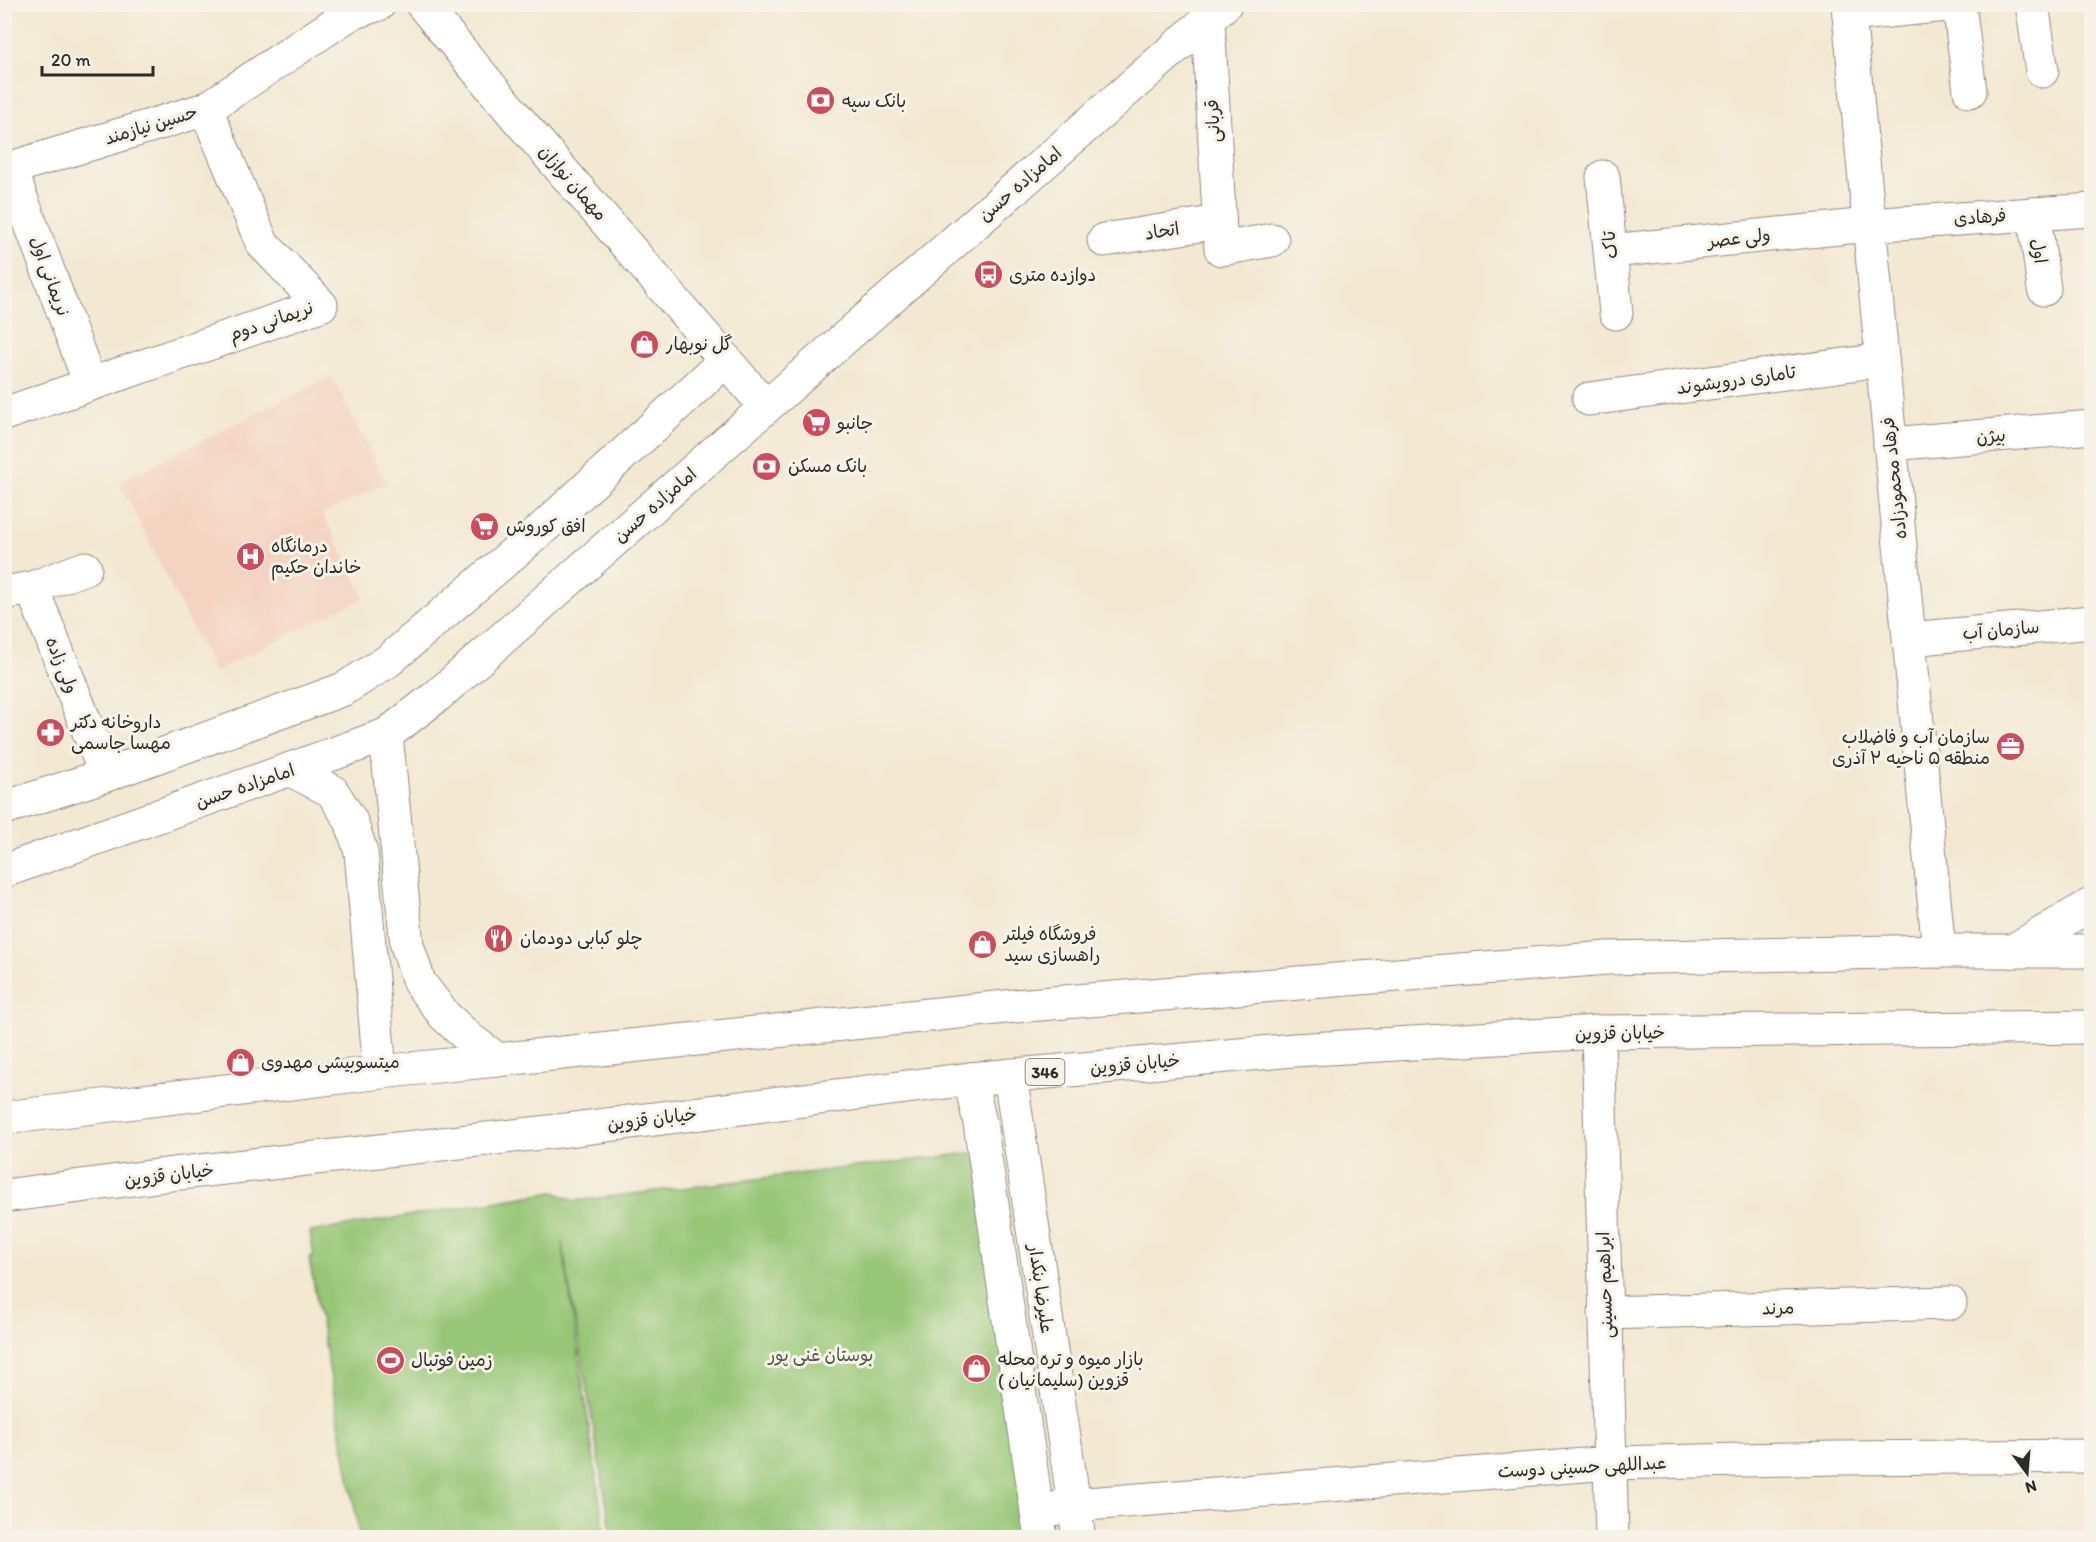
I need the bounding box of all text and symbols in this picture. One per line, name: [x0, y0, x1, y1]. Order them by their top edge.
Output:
scale bar: [42, 39, 153, 77]
text: 20 m: [51, 49, 91, 71]
bank icon: بانک سپه: [805, 85, 837, 117]
place label: بانک سپه: [842, 90, 906, 113]
street label: قربانی: [1201, 99, 1225, 143]
street label: حسین نیازمند: [102, 100, 200, 150]
street label: مهمان نوازان: [534, 141, 612, 225]
street label: امامزاده حسن: [974, 142, 1066, 226]
street label: فرهادی: [1953, 204, 2007, 230]
street label: اتحاد: [1143, 217, 1181, 245]
street label: ولی عصر: [1705, 224, 1771, 252]
street label: تاک: [1598, 229, 1622, 260]
street label: نریمانی اول: [25, 233, 75, 319]
street label: اول: [2026, 237, 2052, 265]
bus stop icon: دوازده متری: [972, 259, 1004, 291]
place label: دوازده متری: [1009, 264, 1096, 286]
street label: نریمانی دوم: [226, 296, 317, 349]
shop icon: گل نوبهار: [629, 328, 661, 360]
place label: گل نوبهار: [665, 333, 733, 355]
street label: تاماری درویشوند: [1675, 361, 1798, 399]
supermarket icon: جانبو: [800, 407, 832, 439]
place label: جانبو: [835, 412, 873, 434]
street label: فرهاد محمودزاده: [1877, 416, 1911, 540]
street label: بیژن: [1975, 424, 2007, 448]
bank icon: بانک مسکن: [751, 450, 783, 482]
place label: بانک مسکن: [788, 455, 867, 477]
street label: امامزاده حسن: [609, 463, 701, 547]
supermarket icon: افق کوروش: [469, 510, 501, 542]
place label: افق کوروش: [506, 515, 586, 537]
place label: درمانگاه خاندان حکیم: [271, 535, 362, 581]
hospital icon: درمانگاه خاندان حکیم: [234, 540, 266, 572]
street label: سازمان آب: [1962, 616, 2040, 644]
street label: ولی زاده: [41, 634, 83, 696]
place label: داروخانه دکتر مهسا جاسمی: [69, 711, 171, 754]
pharmacy icon: داروخانه دکتر مهسا جاسمی: [34, 716, 66, 748]
place label: سازمان آب و فاضلاب منطقه ۵ ناحیه ۲ آذری: [1832, 726, 1990, 769]
office icon: سازمان آب و فاضلاب منطقه ۵ ناحیه ۲ آذری: [1995, 731, 2027, 763]
street label: امامزاده حسن: [193, 759, 297, 813]
restaurant icon: چلو کبابی دودمان: [483, 922, 515, 954]
place label: فروشگاه فیلتر راهسازی سید: [1002, 923, 1101, 966]
place label: چلو کبابی دودمان: [520, 927, 643, 950]
shop icon: فروشگاه فیلتر راهسازی سید: [967, 928, 999, 960]
street label: خیابان قزوین: [1575, 1021, 1665, 1045]
shop icon: میتسوبیشی مهدوی: [224, 1046, 256, 1078]
street label: خیابان قزوین: [1089, 1049, 1181, 1079]
place label: میتسوبیشی مهدوی: [261, 1051, 400, 1073]
road number: 346: [1026, 1059, 1064, 1085]
street label: خیابان قزوین: [606, 1103, 698, 1135]
street label: خیابان قزوین: [123, 1159, 215, 1191]
street label: ابراهیم حسینی: [1592, 1231, 1621, 1339]
street label: علیرضا بنکدار: [1024, 1241, 1058, 1335]
street label: مرند: [1761, 1296, 1795, 1320]
sports icon: زمین فوتبال: [374, 1344, 406, 1376]
park label: بوستان غنی پور: [766, 1344, 874, 1367]
place label: بازار میوه و تره محله قزوین (سلیمانیان ): [998, 1348, 1143, 1391]
place label: زمین فوتبال: [411, 1349, 493, 1371]
shop icon: بازار میوه و تره محله قزوین (سلیمانیان ): [961, 1353, 993, 1385]
north arrow: [1997, 1443, 2057, 1503]
street label: عبداللهی حسینی دوست: [1497, 1452, 1667, 1482]
text: N: [2023, 1476, 2039, 1498]

